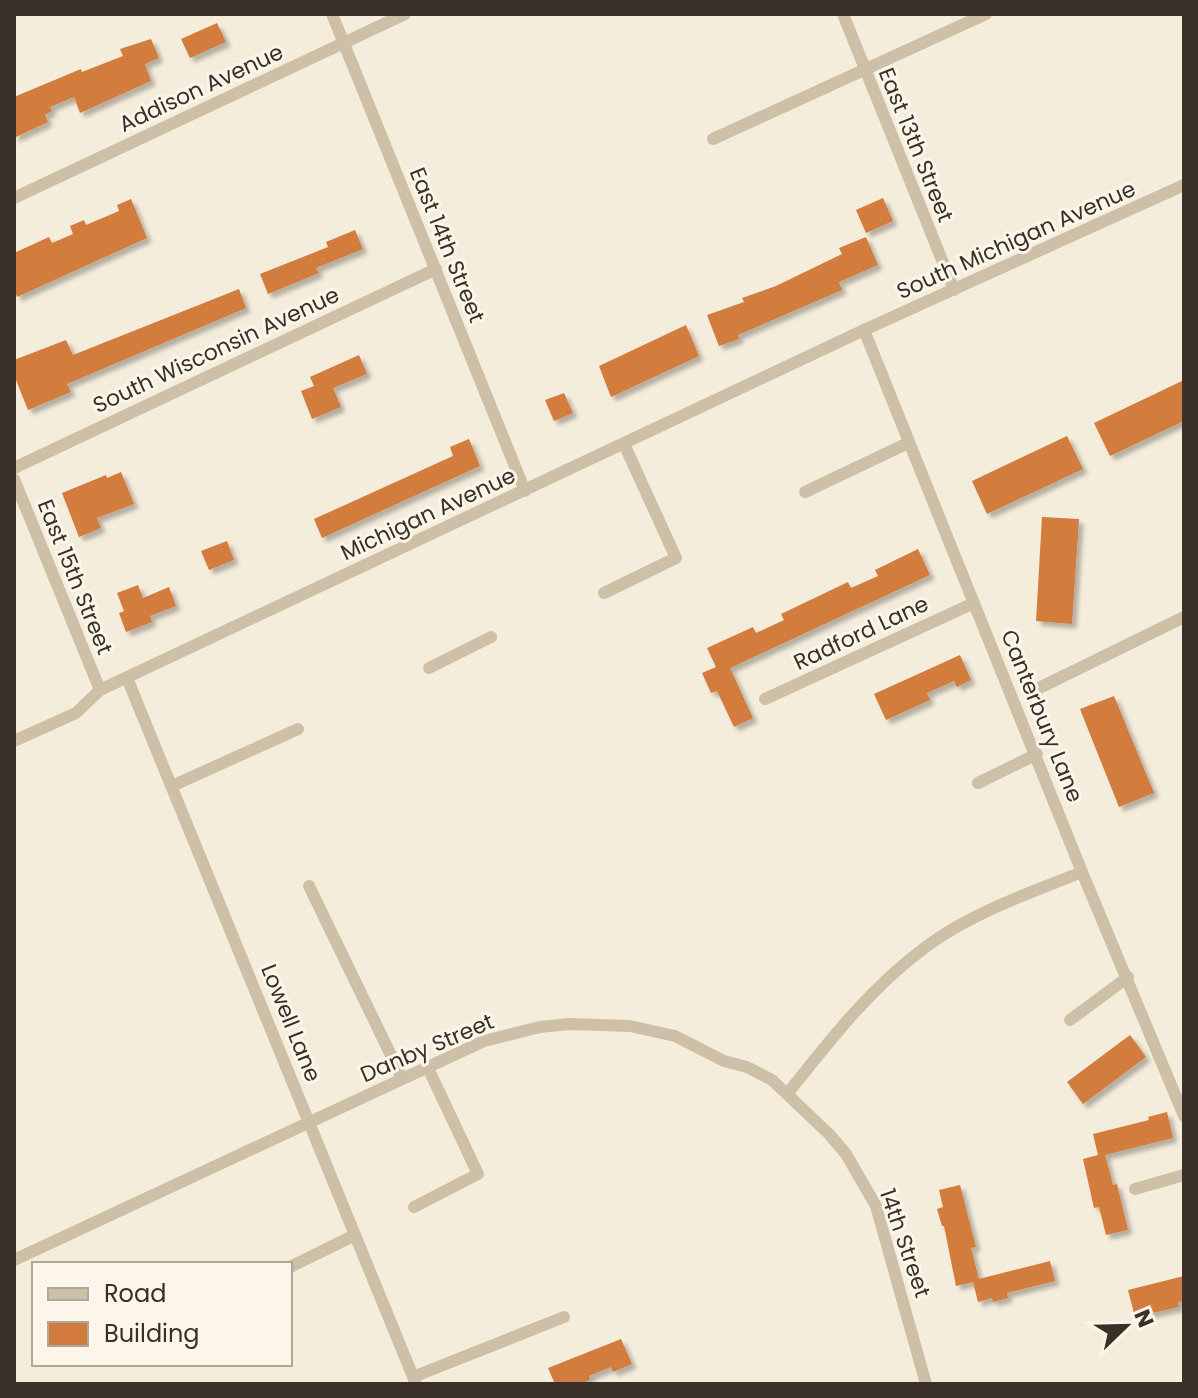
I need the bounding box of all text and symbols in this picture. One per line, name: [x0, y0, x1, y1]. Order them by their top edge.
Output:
street label: Addison Avenue: [114, 36, 288, 140]
street label: East 13th Street: [871, 63, 961, 227]
street label: East 14th Street: [402, 163, 492, 327]
street label: South Michigan Avenue: [892, 173, 1140, 307]
street label: South Wisconsin Avenue: [88, 279, 344, 421]
street label: Michigan Avenue: [336, 460, 520, 568]
street label: East 15th Street: [30, 495, 120, 659]
street label: Radford Lane: [789, 588, 933, 678]
street label: Canterbury Lane: [993, 625, 1091, 807]
street label: Lowell Lane: [253, 960, 329, 1086]
street label: Danby Street: [356, 1006, 498, 1090]
street label: 14th Street: [872, 1184, 938, 1302]
legend: [32, 1262, 292, 1366]
text: Road: [104, 1277, 166, 1310]
north arrow: [1086, 1286, 1166, 1366]
text: N: [1126, 1305, 1161, 1332]
text: Building: [104, 1317, 200, 1350]

